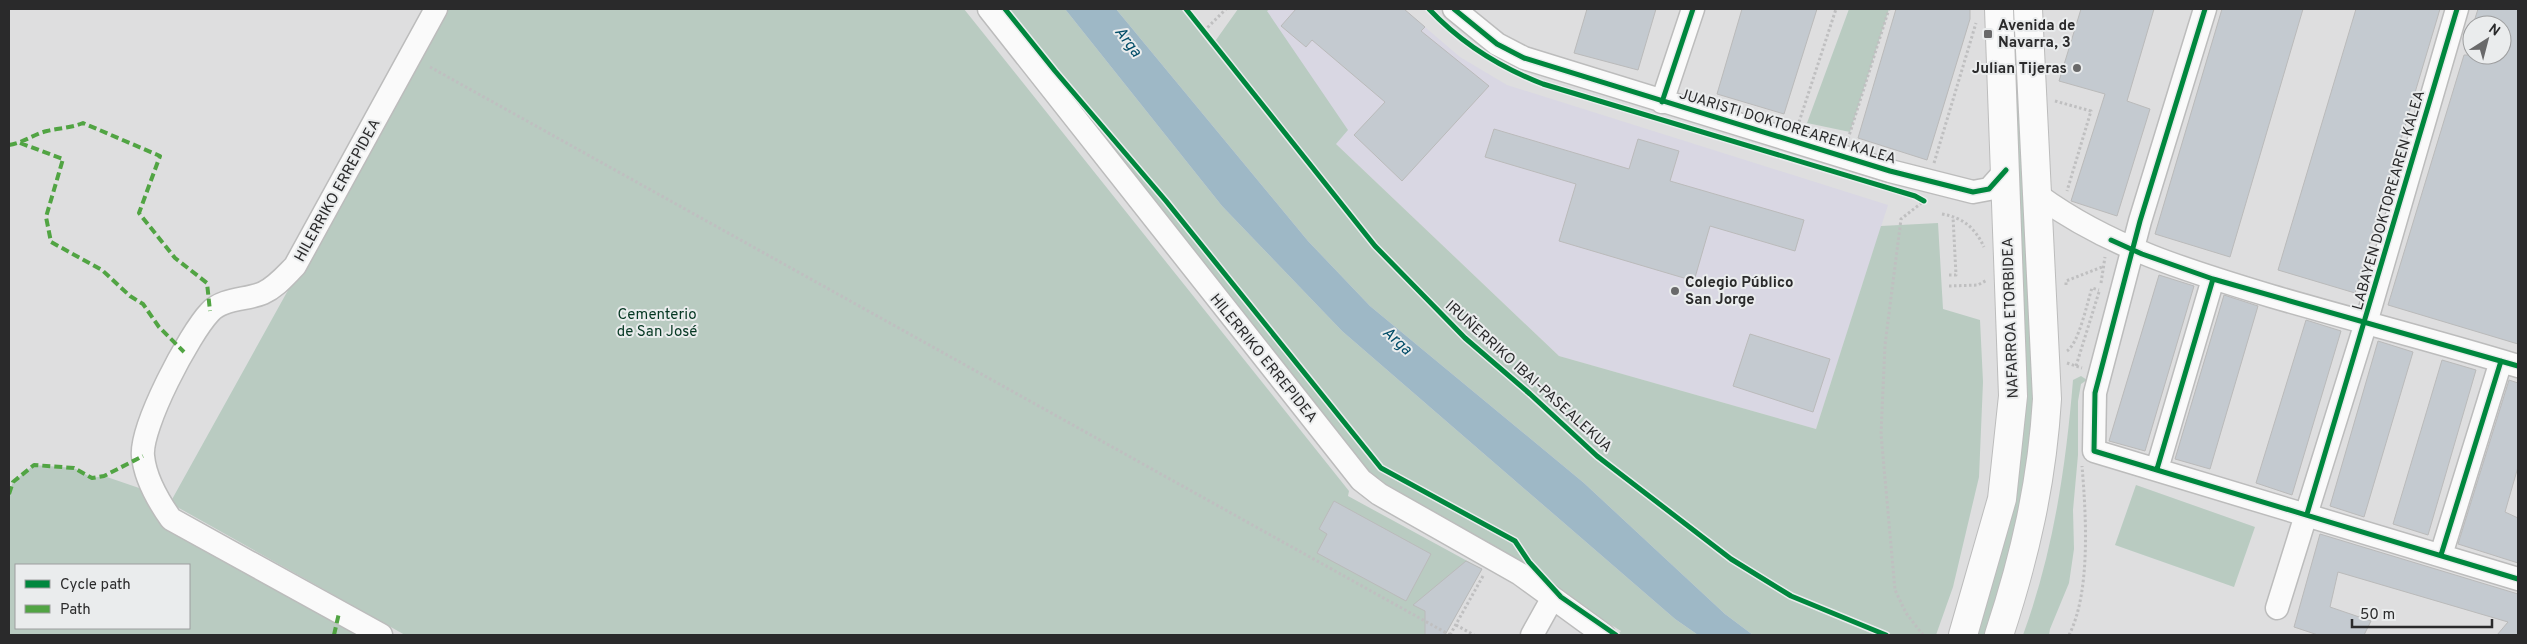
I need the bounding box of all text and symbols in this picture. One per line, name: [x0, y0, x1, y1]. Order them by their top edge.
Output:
north arrow: [2462, 15, 2512, 65]
place label: Avenida de Navarra, 3: [1998, 17, 2075, 53]
text: N: [2485, 21, 2503, 41]
water label: Arga: [1109, 23, 1146, 62]
marker: Avenida de Navarra, 3: [1982, 28, 1994, 40]
place label: Julian Tijeras: [1972, 60, 2067, 79]
marker: Julian Tijeras: [2071, 62, 2083, 74]
street label: JUARISTI DOKTOREAREN KALEA: [1677, 85, 1898, 170]
street label: LABAYEN DOKTOREAREN KALEA: [2349, 88, 2430, 313]
street label: HILERRIKO ERREPIDEA: [291, 116, 386, 266]
street label: NAFARROA ETORBIDEA: [1999, 237, 2024, 399]
place label: Colegio Público San Jorge: [1685, 274, 1794, 310]
marker: Colegio Público San Jorge: [1669, 285, 1681, 297]
street label: HILERRIKO ERREPIDEA: [1205, 291, 1321, 427]
street label: IRUÑERRIKO IBAI-PASEALEKUA: [1441, 296, 1616, 457]
park label: Cementerio de San José: [617, 306, 697, 342]
water label: Arga: [1378, 323, 1416, 360]
legend: [15, 564, 190, 629]
text: Cycle path: [60, 576, 131, 595]
scale bar: [2352, 596, 2492, 628]
text: Path: [60, 601, 91, 620]
text: 50 m: [2360, 606, 2395, 625]

